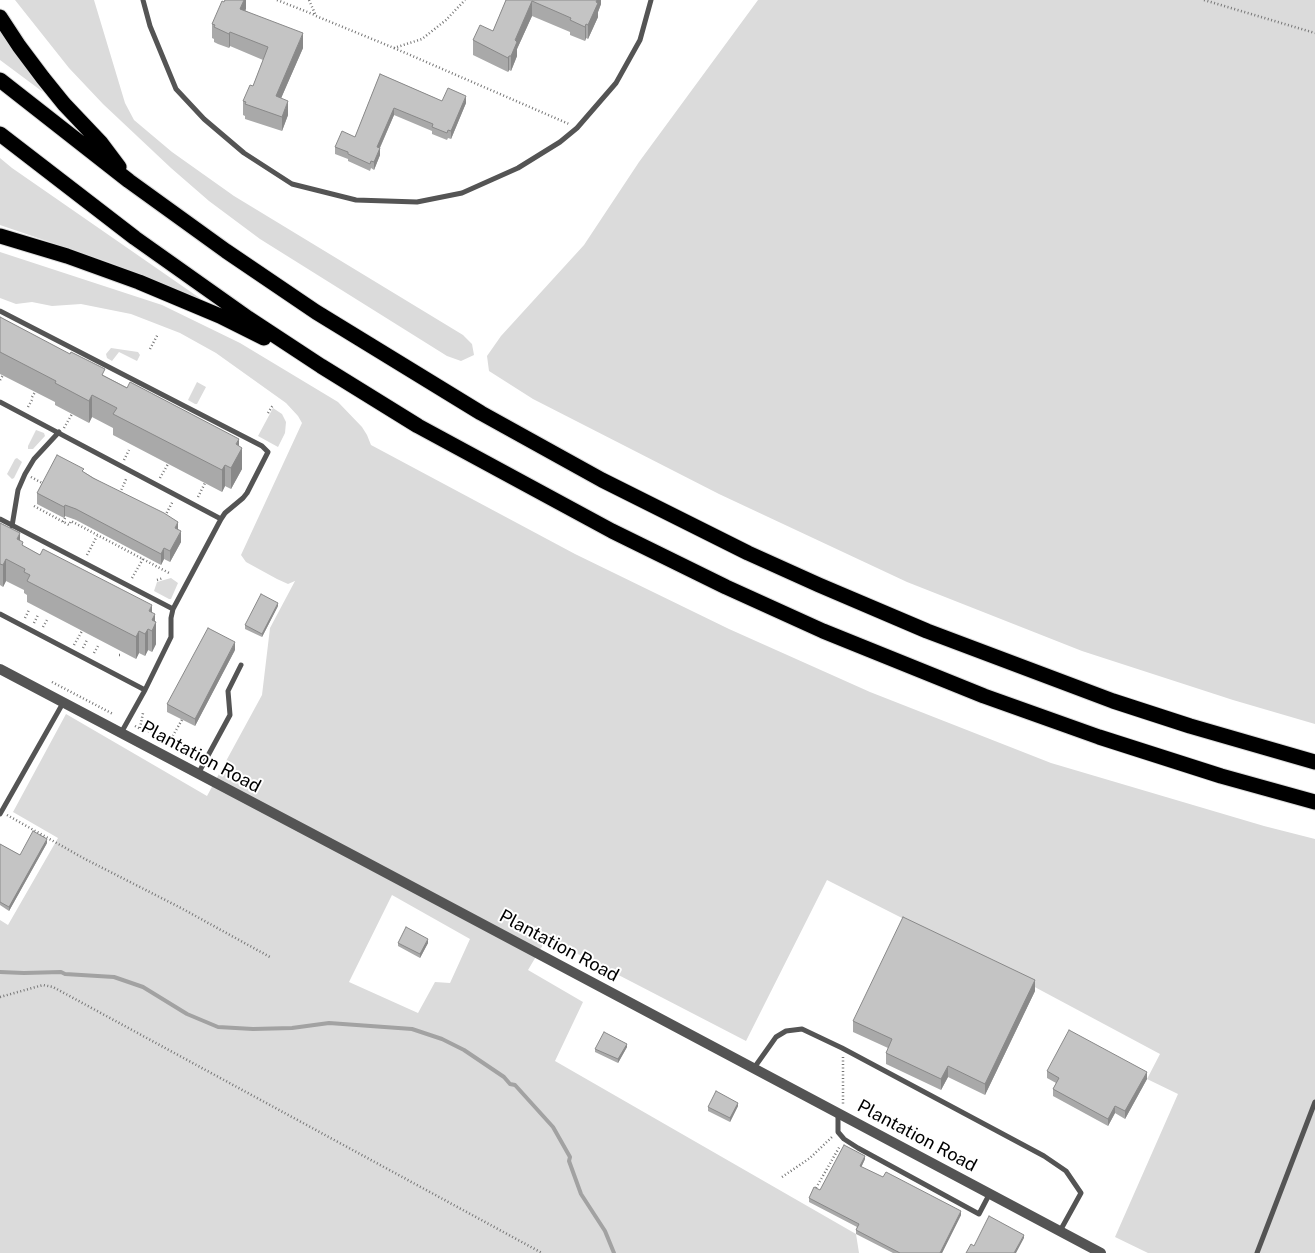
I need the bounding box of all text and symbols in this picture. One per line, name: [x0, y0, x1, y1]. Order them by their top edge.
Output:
street label: Plantation Road: [138, 716, 264, 798]
street label: Plantation Road: [496, 905, 622, 987]
street label: Plantation Road: [854, 1095, 980, 1177]

